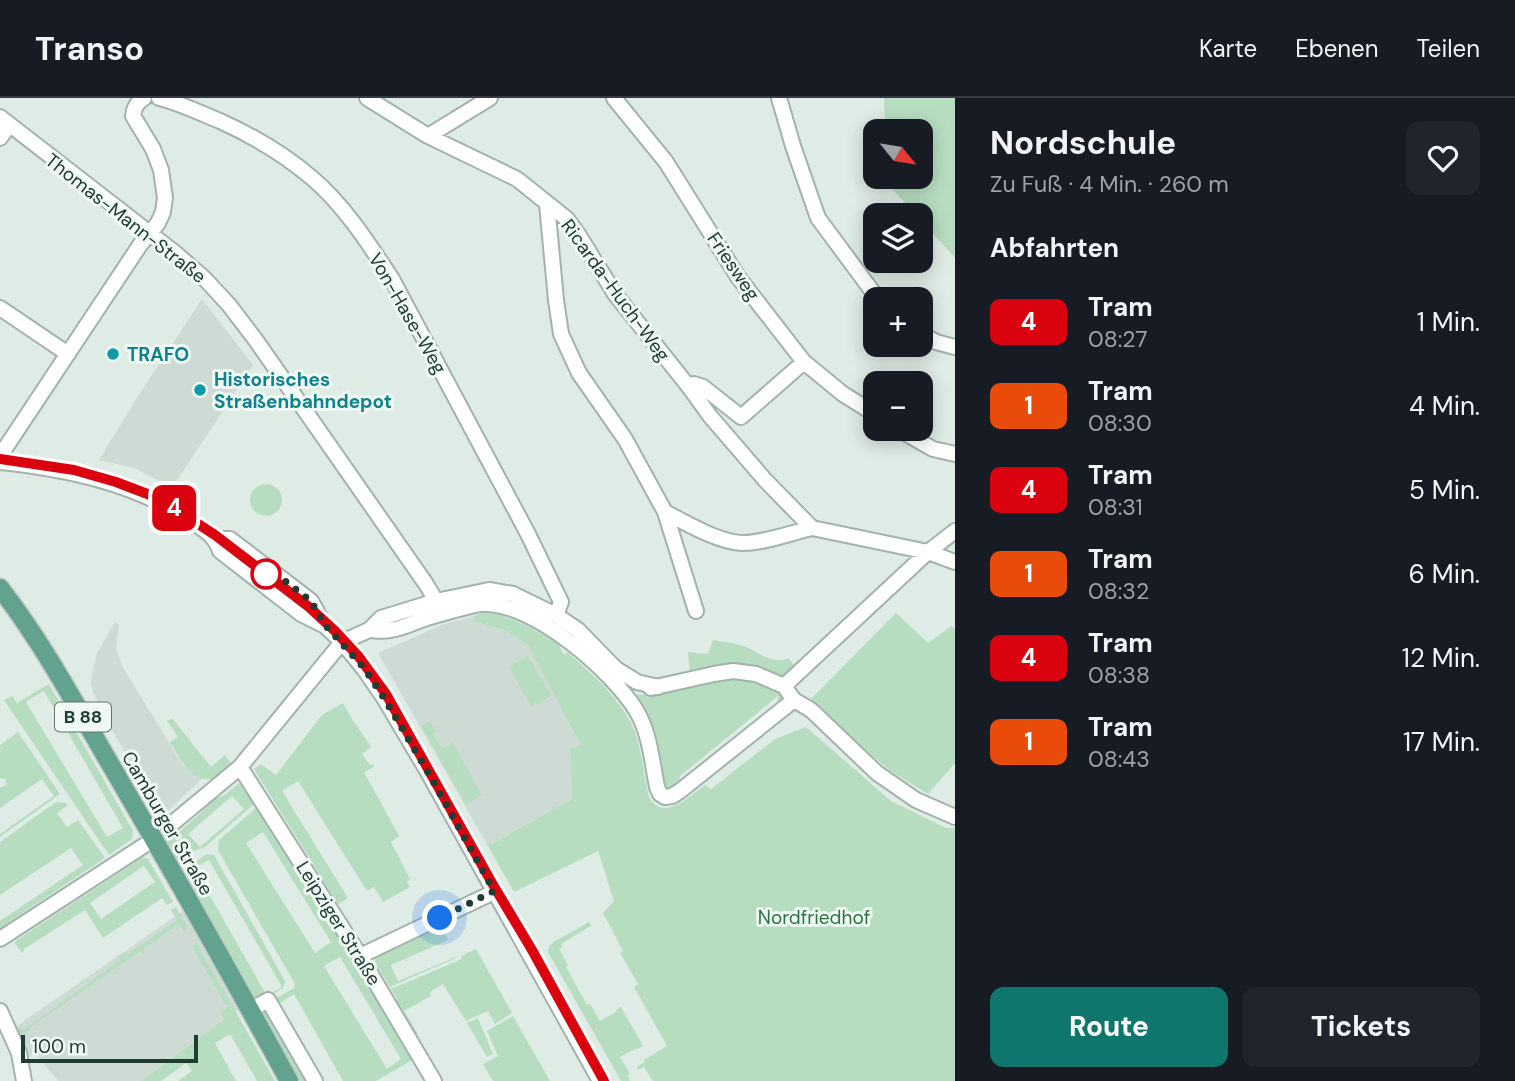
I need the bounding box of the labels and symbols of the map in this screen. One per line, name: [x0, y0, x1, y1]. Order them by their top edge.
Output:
north arrow: [863, 119, 933, 189]
street label: Thomas-Mann-Straße: [40, 148, 211, 289]
street label: Ricarda-Huch-Weg: [555, 214, 676, 367]
street label: Friesweg: [702, 227, 766, 306]
street label: Von-Hase-Weg: [363, 248, 453, 379]
place label: TRAFO: [127, 342, 189, 367]
marker: TRAFO: [105, 346, 121, 362]
place label: Historisches Straßenbahndepot: [214, 367, 392, 414]
marker: Historisches Straßenbahndepot: [192, 382, 208, 398]
line badge: 4: [151, 485, 197, 531]
unlabelled marker: [251, 559, 281, 589]
road number: B 88: [55, 702, 111, 732]
street label: Camburger Straße: [116, 747, 219, 900]
street label: Leipziger Straße: [290, 856, 387, 990]
your location: [422, 900, 457, 935]
park label: Nordfriedhof: [758, 905, 870, 930]
scale bar: [21, 1032, 198, 1064]

